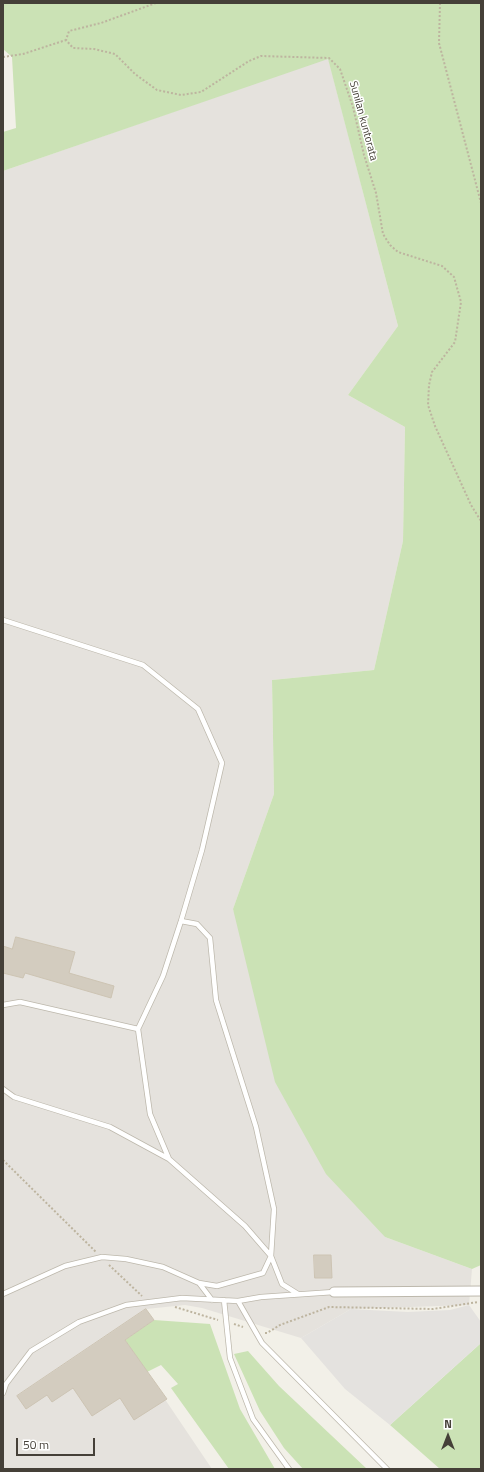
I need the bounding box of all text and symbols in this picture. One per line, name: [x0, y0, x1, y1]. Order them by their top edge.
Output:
street label: Sunilan kuntorata: [346, 80, 380, 162]
north arrow: [428, 1416, 468, 1456]
text: N: [444, 1416, 452, 1432]
scale bar: [18, 1430, 97, 1456]
text: 50 m: [23, 1435, 49, 1454]

